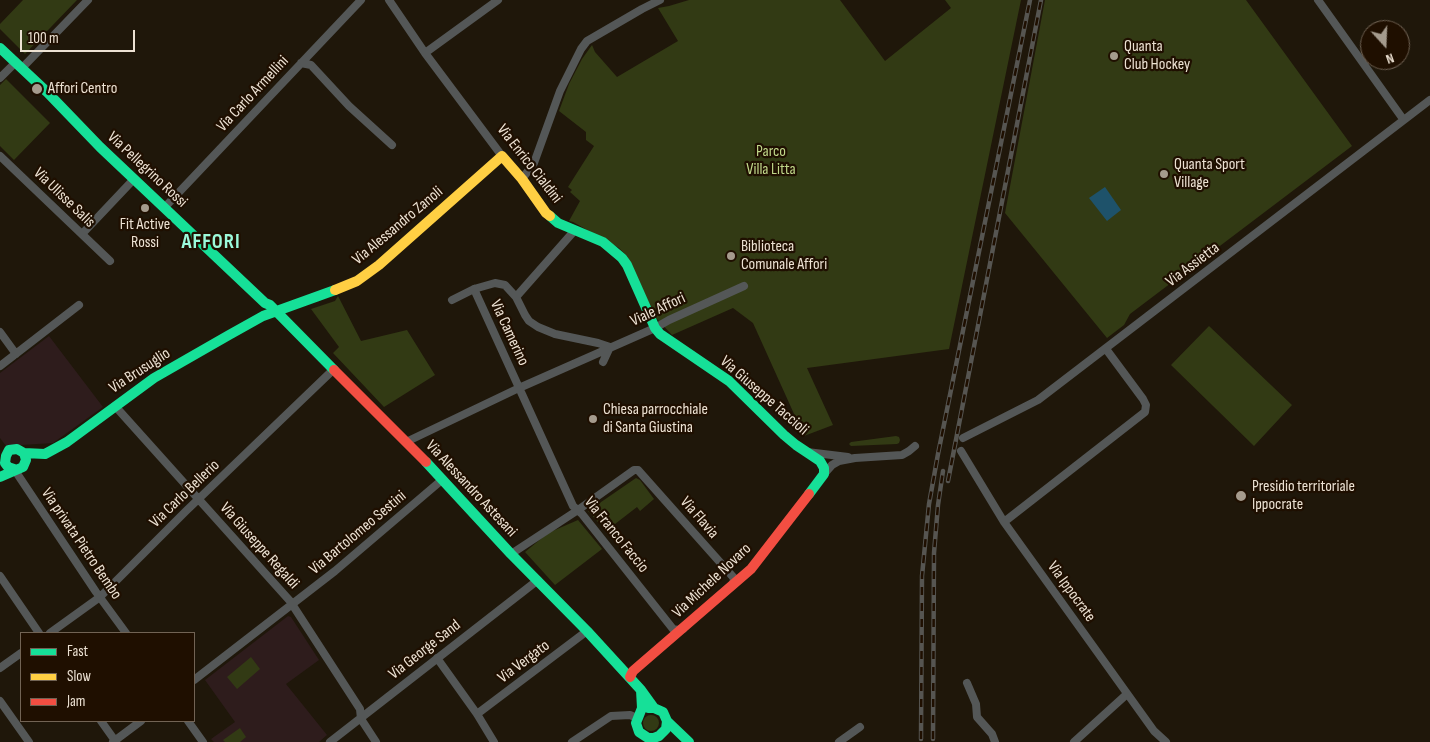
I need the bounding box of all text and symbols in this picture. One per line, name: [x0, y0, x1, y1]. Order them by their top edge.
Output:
scale bar: [22, 20, 138, 52]
north arrow: [1360, 20, 1410, 70]
text: 100 m: [28, 29, 59, 48]
place label: Quanta Club Hockey: [1124, 37, 1190, 75]
text: N: [1384, 49, 1396, 68]
marker: Quanta Club Hockey: [1108, 50, 1120, 62]
street label: Via Carlo Armellini: [213, 52, 293, 136]
place label: Affori Centro: [48, 79, 117, 99]
marker: Affori Centro: [30, 82, 44, 96]
street label: Via Enrico Cialdini: [492, 121, 566, 207]
street label: Via Pellegrino Rossi: [103, 128, 191, 212]
park label: Parco Villa Litta: [746, 142, 796, 180]
place label: Quanta Sport Village: [1174, 155, 1245, 193]
street label: Via Ulisse Salis: [29, 164, 99, 232]
marker: Quanta Sport Village: [1158, 168, 1170, 180]
street label: Via Alessandro Zanoli: [349, 183, 447, 269]
marker: Fit Active Rossi: [139, 202, 151, 214]
place label: Fit Active Rossi: [120, 215, 170, 253]
district label: AFFORI: [181, 230, 241, 256]
place label: Biblioteca Comunale Affori: [741, 237, 827, 275]
street label: Via Assietta: [1162, 239, 1224, 291]
marker: Biblioteca Comunale Affori: [725, 250, 737, 262]
street label: Viale Affori: [628, 289, 688, 331]
street label: Via Camerino: [485, 297, 533, 369]
street label: Via Brusuglio: [106, 344, 174, 398]
street label: Via Giuseppe Taccioli: [716, 352, 812, 440]
place label: Chiesa parrocchiale di Santa Giustina: [603, 400, 708, 438]
marker: Chiesa parrocchiale di Santa Giustina: [587, 413, 599, 425]
street label: Via Alessandro Astesani: [421, 437, 521, 541]
street label: Via Carlo Bellerio: [146, 456, 224, 532]
place label: Presidio territoriale Ippocrate: [1252, 477, 1355, 515]
street label: Via privata Pietro Bembo: [37, 485, 125, 603]
street label: Via Bartolomeo Sestini: [306, 487, 410, 579]
marker: Presidio territoriale Ippocrate: [1234, 489, 1248, 503]
street label: Via Franco Faccio: [580, 493, 652, 577]
street label: Via Flavia: [676, 493, 722, 543]
street label: Via Giuseppe Regaldi: [215, 499, 303, 593]
street label: Via Michele Novaro: [669, 540, 755, 622]
street label: Via Ippocrate: [1043, 558, 1099, 626]
street label: Via George Sand: [385, 616, 465, 684]
legend: [20, 632, 195, 722]
street label: Via Vergato: [494, 636, 554, 688]
text: Fast: [67, 642, 88, 661]
text: Slow: [67, 667, 91, 686]
text: Jam: [67, 692, 85, 711]

